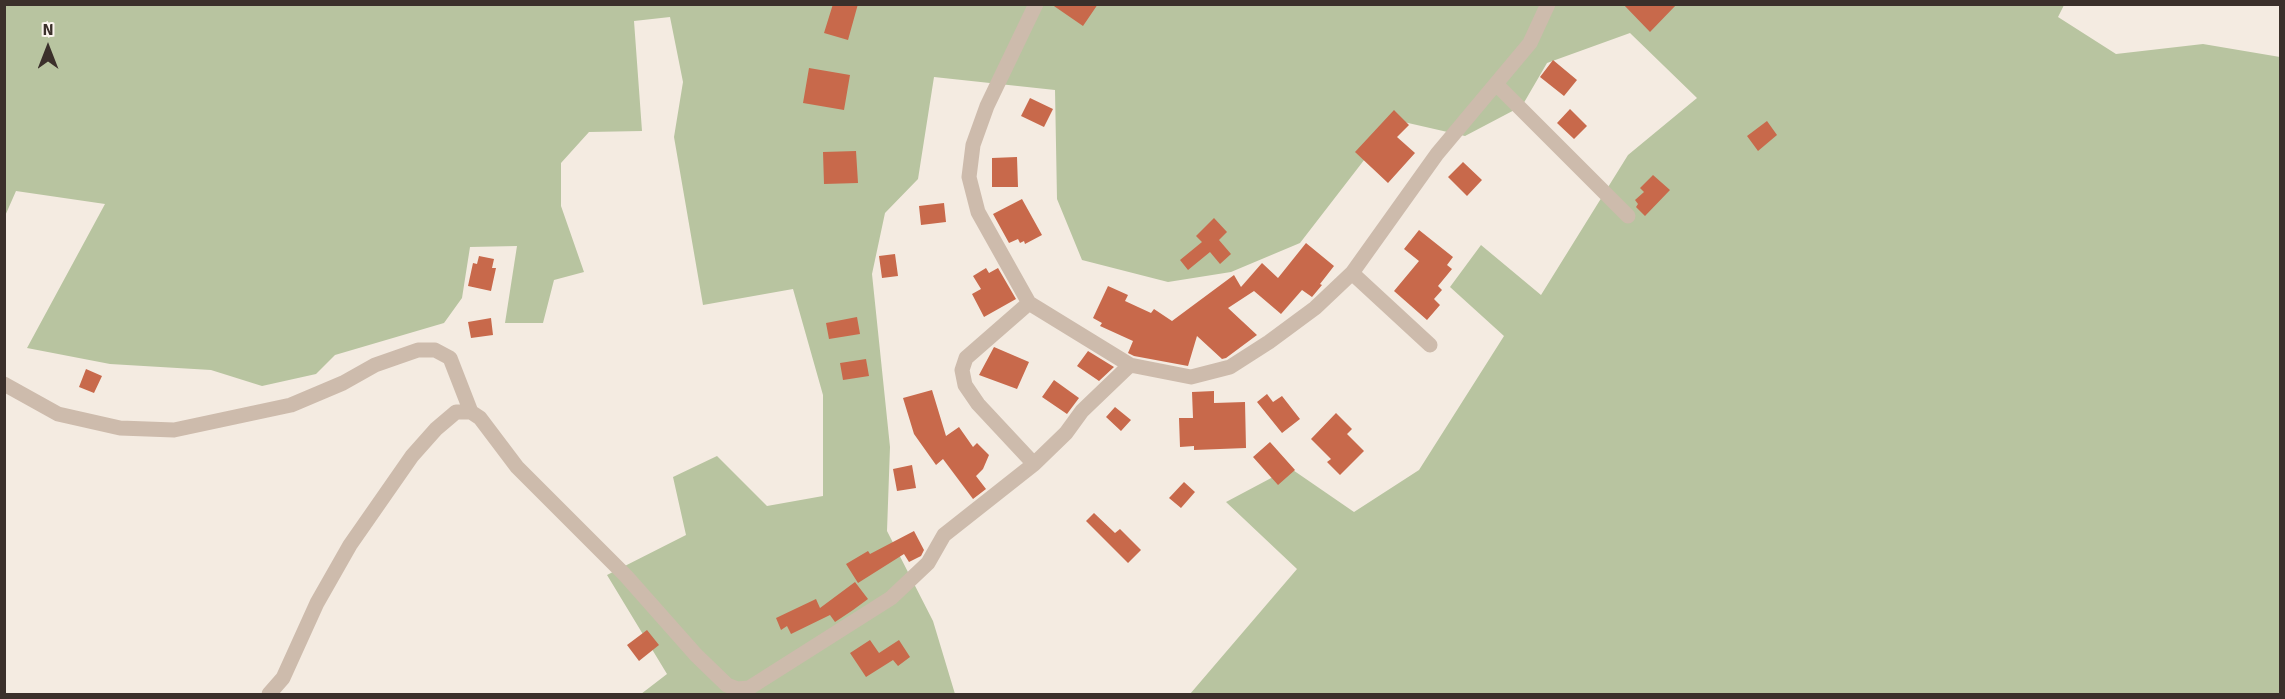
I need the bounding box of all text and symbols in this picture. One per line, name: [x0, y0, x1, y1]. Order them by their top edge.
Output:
north arrow: [18, 18, 78, 78]
text: N: [42, 20, 54, 40]

